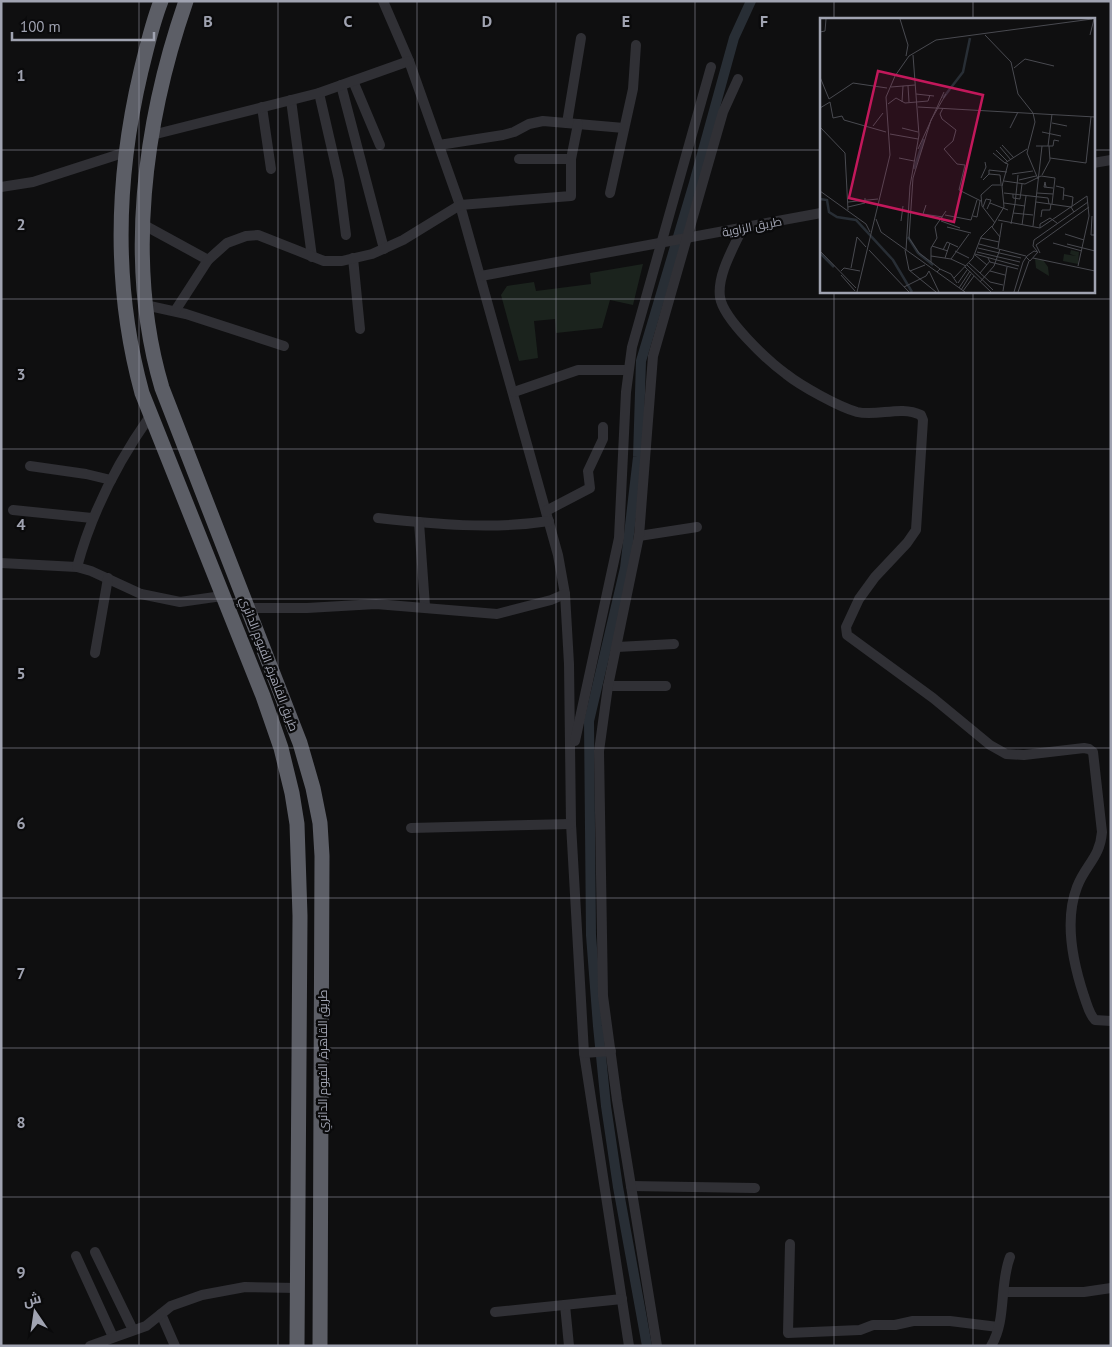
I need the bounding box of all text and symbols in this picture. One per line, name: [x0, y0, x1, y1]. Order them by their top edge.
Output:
scale bar: [12, 10, 155, 42]
text: B: [203, 11, 213, 31]
text: C: [344, 11, 353, 31]
text: D: [482, 11, 492, 31]
text: E: [622, 11, 630, 31]
text: F: [760, 11, 768, 31]
text: 100 m: [20, 17, 61, 36]
inset map: [820, 18, 1094, 292]
text: 1: [16, 65, 26, 85]
street label: طريق الزاوية: [721, 213, 783, 240]
text: 2: [16, 214, 26, 234]
text: 3: [16, 364, 26, 384]
text: 4: [16, 514, 26, 534]
street label: طريق القاهرة, الفيوم الدائري: [234, 595, 302, 734]
text: 5: [16, 663, 26, 683]
text: 6: [16, 813, 26, 833]
text: 7: [16, 963, 26, 983]
street label: طريق القاهرة, الفيوم الدائري: [315, 990, 333, 1132]
text: 8: [16, 1112, 26, 1132]
text: 9: [16, 1262, 26, 1282]
north arrow: [10, 1287, 60, 1337]
text: ش: [21, 1289, 43, 1310]

